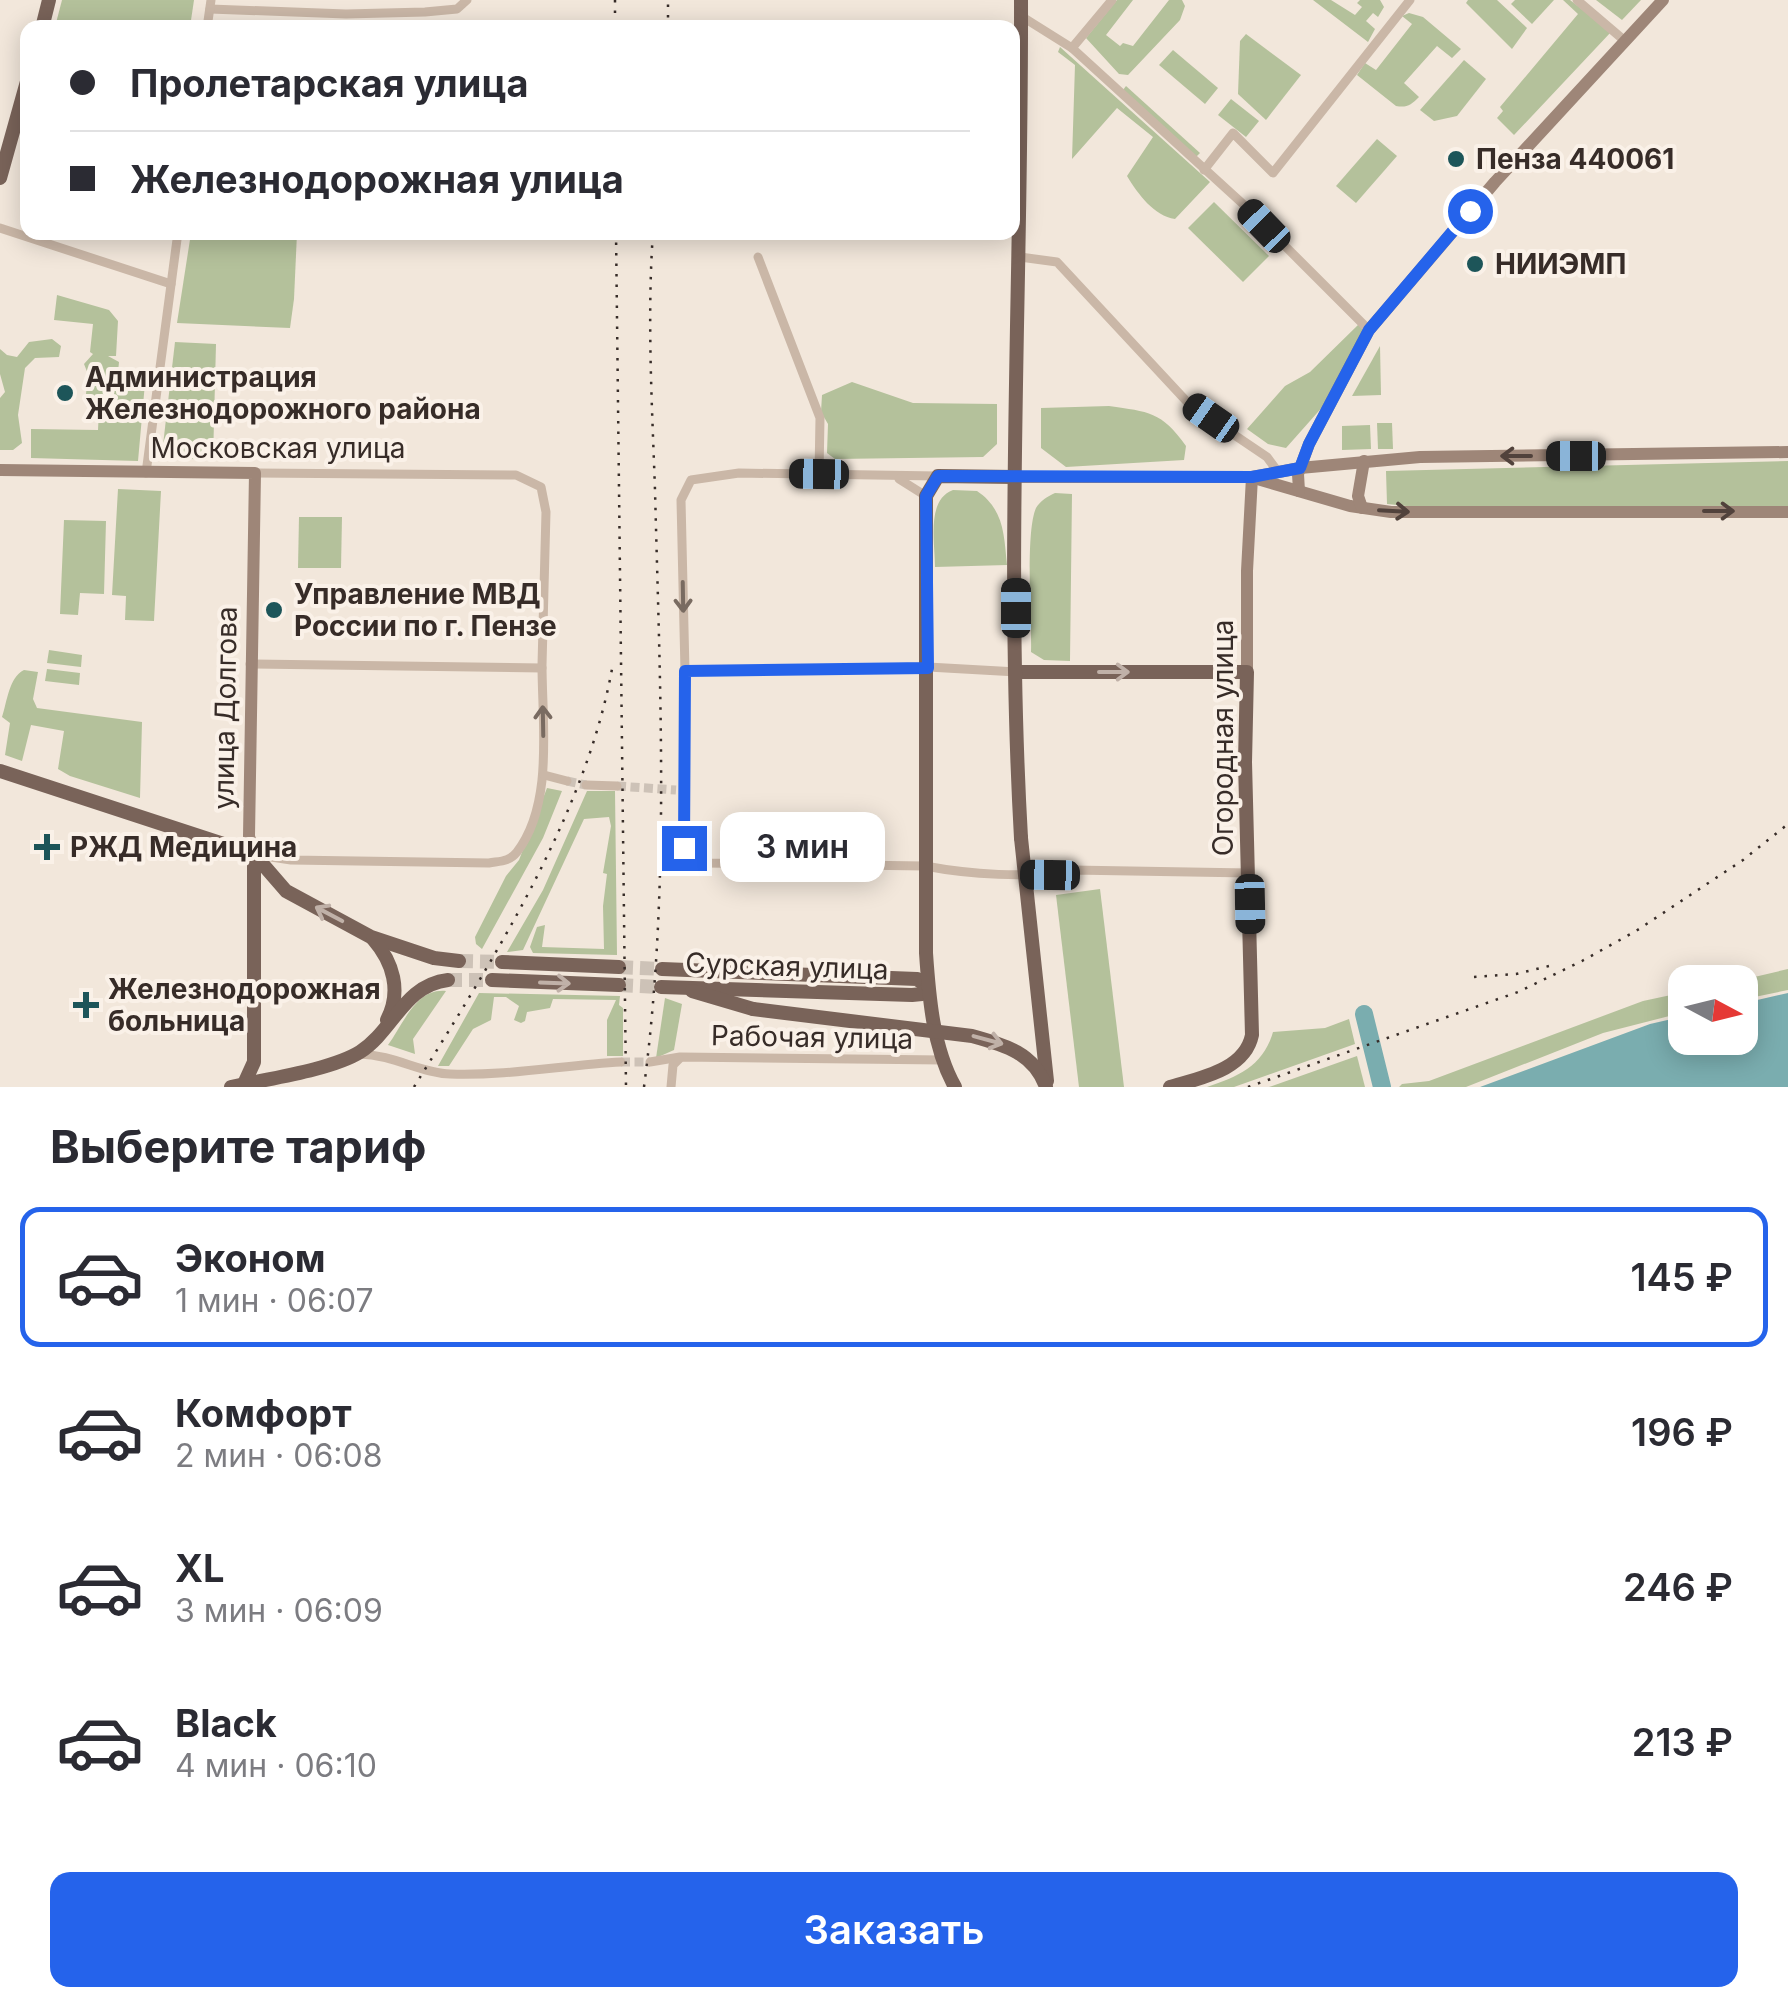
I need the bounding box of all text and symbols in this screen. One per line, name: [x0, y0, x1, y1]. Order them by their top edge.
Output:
text: Пролетарская улица: [130, 60, 528, 106]
place label: Пенза 440061: [1476, 142, 1674, 176]
marker: Пенза 440061: [1445, 148, 1467, 170]
text: Железнодорожная улица: [130, 156, 624, 202]
route start: [1448, 189, 1493, 234]
car: [1232, 194, 1296, 258]
place label: НИИЭМП: [1495, 247, 1626, 281]
marker: НИИЭМП: [1464, 253, 1486, 275]
place label: Администрация Железнодорожного района: [85, 360, 481, 426]
marker: Администрация Железнодорожного района: [54, 382, 76, 404]
car: [1178, 389, 1244, 447]
street label: Московская улица: [150, 431, 406, 465]
car: [1546, 441, 1606, 471]
one-way arrow: [1500, 446, 1532, 466]
car: [789, 458, 849, 490]
one-way arrow: [1378, 502, 1410, 521]
one-way arrow: [1702, 502, 1735, 520]
place label: Управление МВД России по г. Пензе: [294, 577, 557, 643]
car: [1001, 578, 1031, 638]
one-way arrow: [674, 581, 693, 613]
marker: Управление МВД России по г. Пензе: [263, 599, 285, 621]
street label: улица Долгова: [206, 606, 244, 810]
street label: Огородная улица: [1206, 620, 1240, 856]
one-way arrow: [1098, 662, 1130, 682]
one-way arrow: [534, 706, 552, 738]
callout: 3 мин: [719, 813, 884, 883]
route end: [662, 826, 707, 871]
text: 3 мин: [756, 827, 849, 866]
place label: РЖД Медицина: [70, 830, 297, 864]
marker: РЖД Медицина: [34, 834, 60, 860]
car: [1020, 859, 1080, 891]
car: [1234, 874, 1266, 934]
one-way arrow: [314, 904, 344, 924]
street label: Сурская улица: [685, 945, 889, 987]
north arrow: [1668, 965, 1758, 1055]
map controls: [1668, 965, 1758, 1055]
place label: Железнодорожная больница: [108, 972, 381, 1038]
one-way arrow: [539, 974, 571, 993]
marker: Железнодорожная больница: [73, 992, 99, 1018]
street label: Рабочая улица: [711, 1018, 913, 1056]
one-way arrow: [972, 1032, 1003, 1051]
text: Выберите тариф: [50, 1119, 426, 1174]
icon: car: [55, 1232, 145, 1322]
text: Эконом: [175, 1235, 326, 1281]
text: 145 ₽: [1630, 1254, 1733, 1300]
text: 1 мин · 06:07: [175, 1281, 374, 1320]
icon: car: [55, 1387, 145, 1477]
text: Комфорт: [175, 1390, 352, 1436]
text: 196 ₽: [1631, 1409, 1733, 1455]
text: 2 мин · 06:08: [175, 1436, 382, 1475]
icon: car: [55, 1542, 145, 1632]
text: XL: [175, 1545, 225, 1591]
text: 246 ₽: [1623, 1564, 1733, 1610]
text: 3 мин · 06:09: [175, 1591, 383, 1630]
icon: car: [55, 1697, 145, 1787]
text: Black: [175, 1700, 277, 1746]
text: 213 ₽: [1632, 1719, 1733, 1765]
text: 4 мин · 06:10: [175, 1746, 377, 1785]
button: Заказать: [50, 1872, 1738, 1987]

